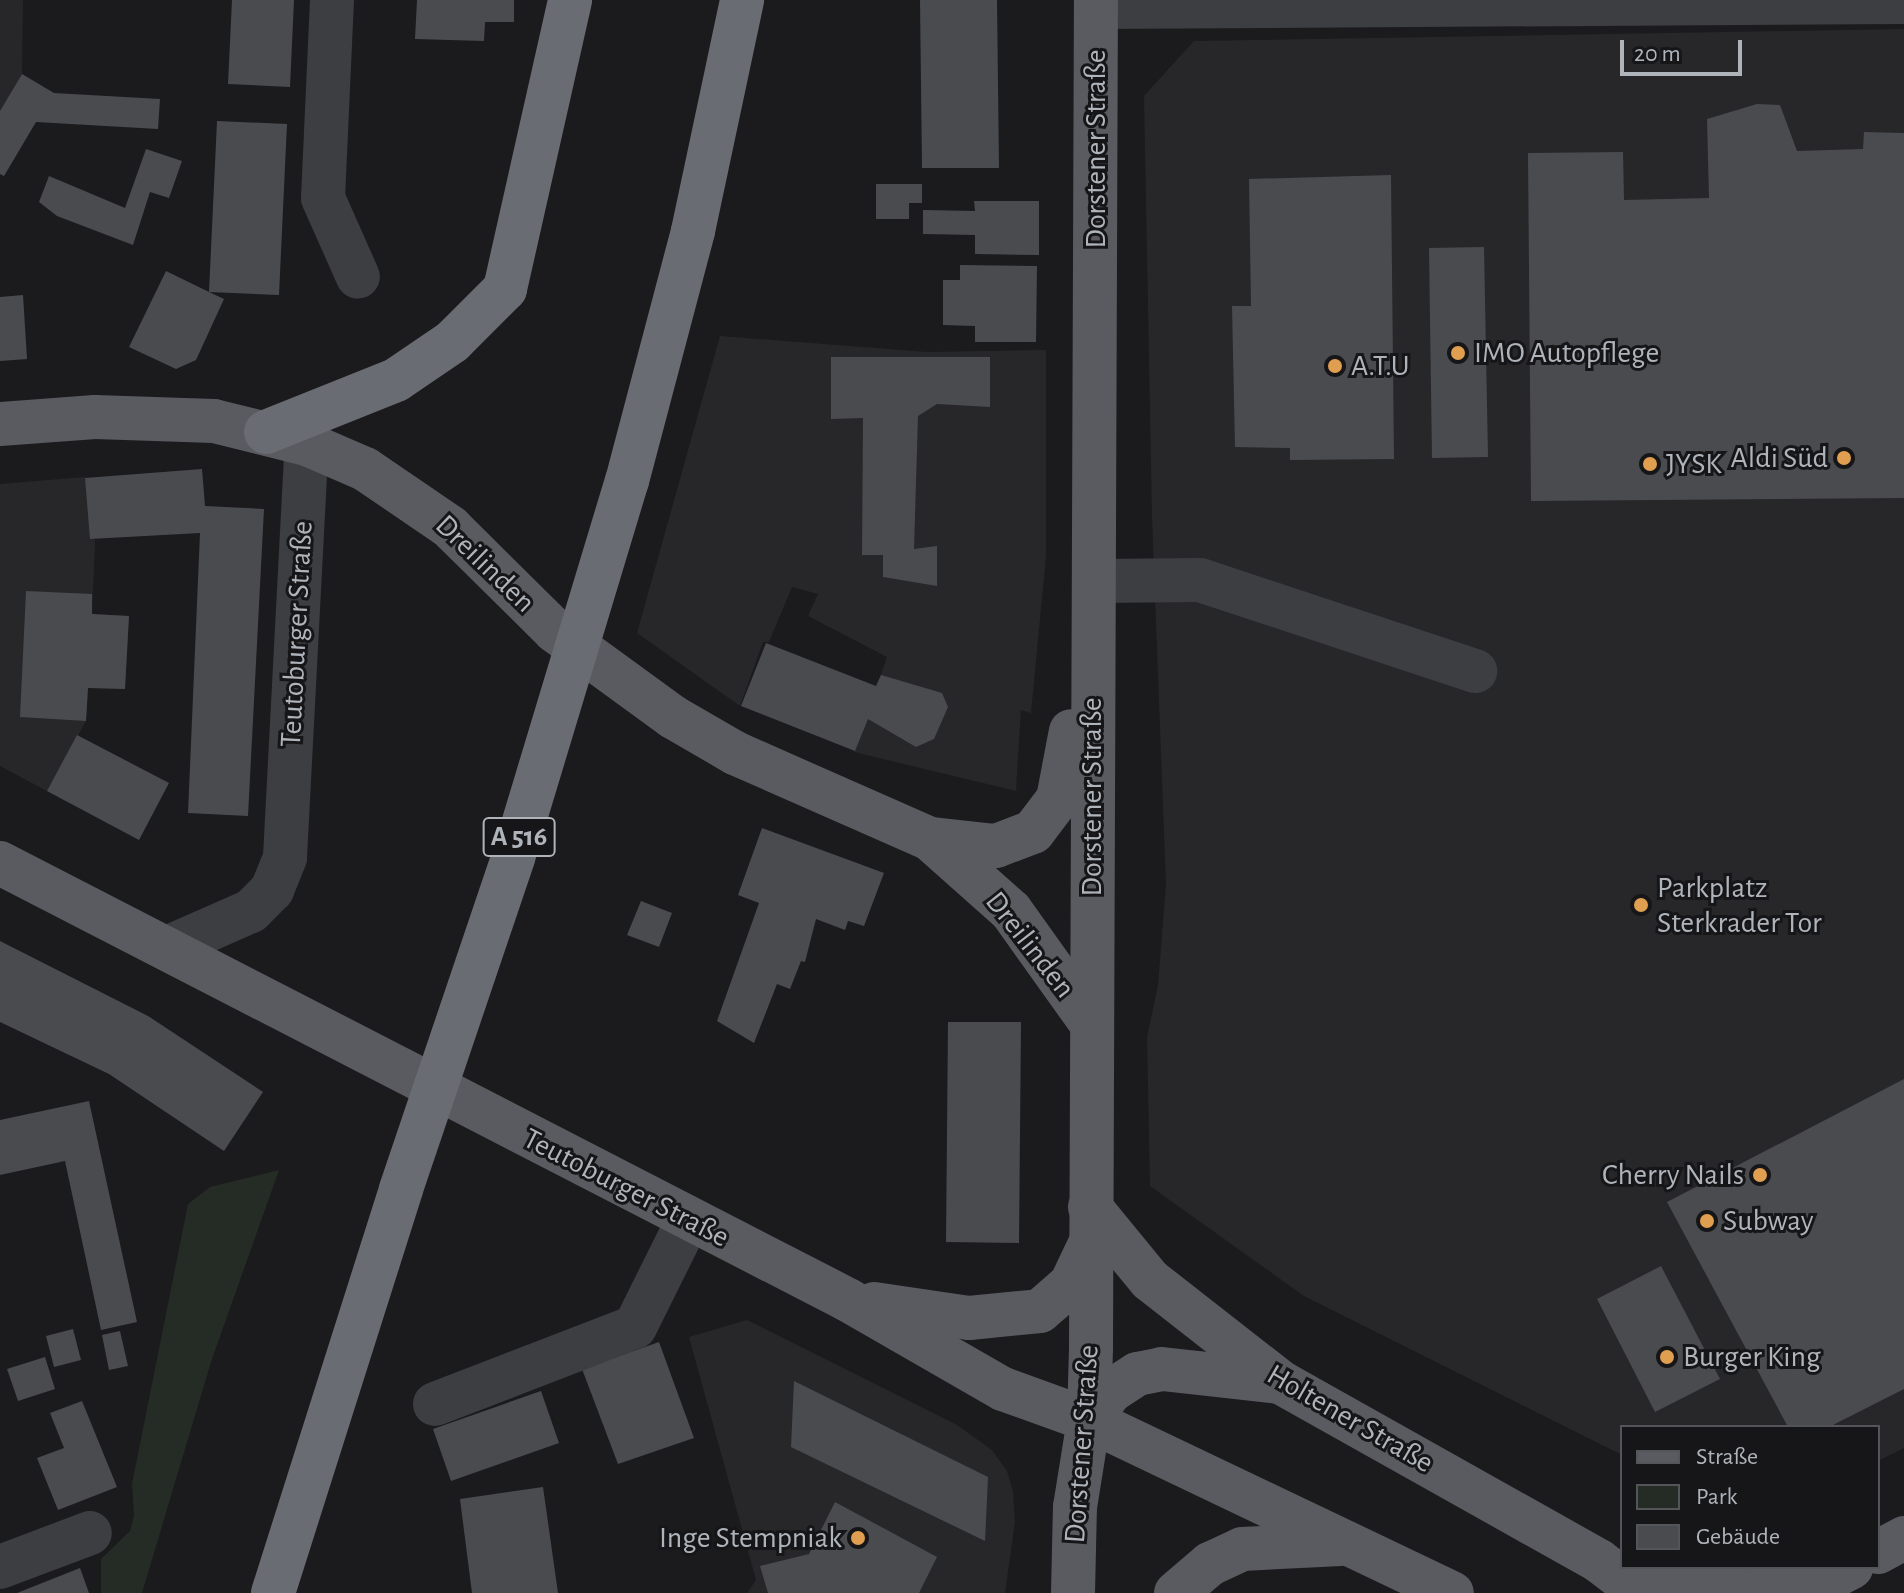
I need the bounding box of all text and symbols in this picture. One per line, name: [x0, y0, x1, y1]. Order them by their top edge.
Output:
scale bar: [1624, 24, 1746, 74]
text: 20 m: [1634, 42, 1681, 66]
street label: Dorstener Straße: [1078, 50, 1114, 248]
place label: IMO Autopflege: [1474, 335, 1659, 371]
marker: IMO Autopflege: [1449, 344, 1467, 362]
place label: A.T.U: [1351, 348, 1409, 384]
marker: A.T.U: [1326, 357, 1344, 375]
place label: Aldi Süd: [1731, 440, 1828, 476]
place label: JYSK: [1666, 446, 1722, 482]
marker: Aldi Süd: [1835, 449, 1853, 467]
marker: JYSK: [1641, 455, 1659, 473]
street label: Dreilinden: [427, 508, 543, 620]
street label: Teutoburger Straße: [273, 520, 321, 748]
street label: Dorstener Straße: [1074, 698, 1110, 896]
road number: A 516: [481, 813, 557, 861]
place label: Parkplatz Sterkrader Tor: [1657, 870, 1822, 940]
street label: Dreilinden: [977, 885, 1083, 1005]
marker: Parkplatz Sterkrader Tor: [1632, 896, 1650, 914]
street label: Teutoburger Straße: [517, 1121, 735, 1255]
place label: Cherry Nails: [1602, 1157, 1744, 1193]
marker: Cherry Nails: [1751, 1166, 1769, 1184]
place label: Subway: [1723, 1203, 1813, 1239]
marker: Subway: [1698, 1212, 1716, 1230]
place label: Burger King: [1683, 1339, 1821, 1375]
street label: Dorstener Straße: [1057, 1344, 1107, 1544]
marker: Burger King: [1658, 1348, 1676, 1366]
street label: Holtener Straße: [1260, 1357, 1440, 1481]
legend: [1620, 1425, 1880, 1569]
text: Straße: [1696, 1445, 1758, 1469]
text: Park: [1696, 1485, 1737, 1509]
place label: Inge Stempniak: [659, 1520, 842, 1556]
text: Gebäude: [1696, 1525, 1780, 1549]
marker: Inge Stempniak: [849, 1529, 867, 1547]

